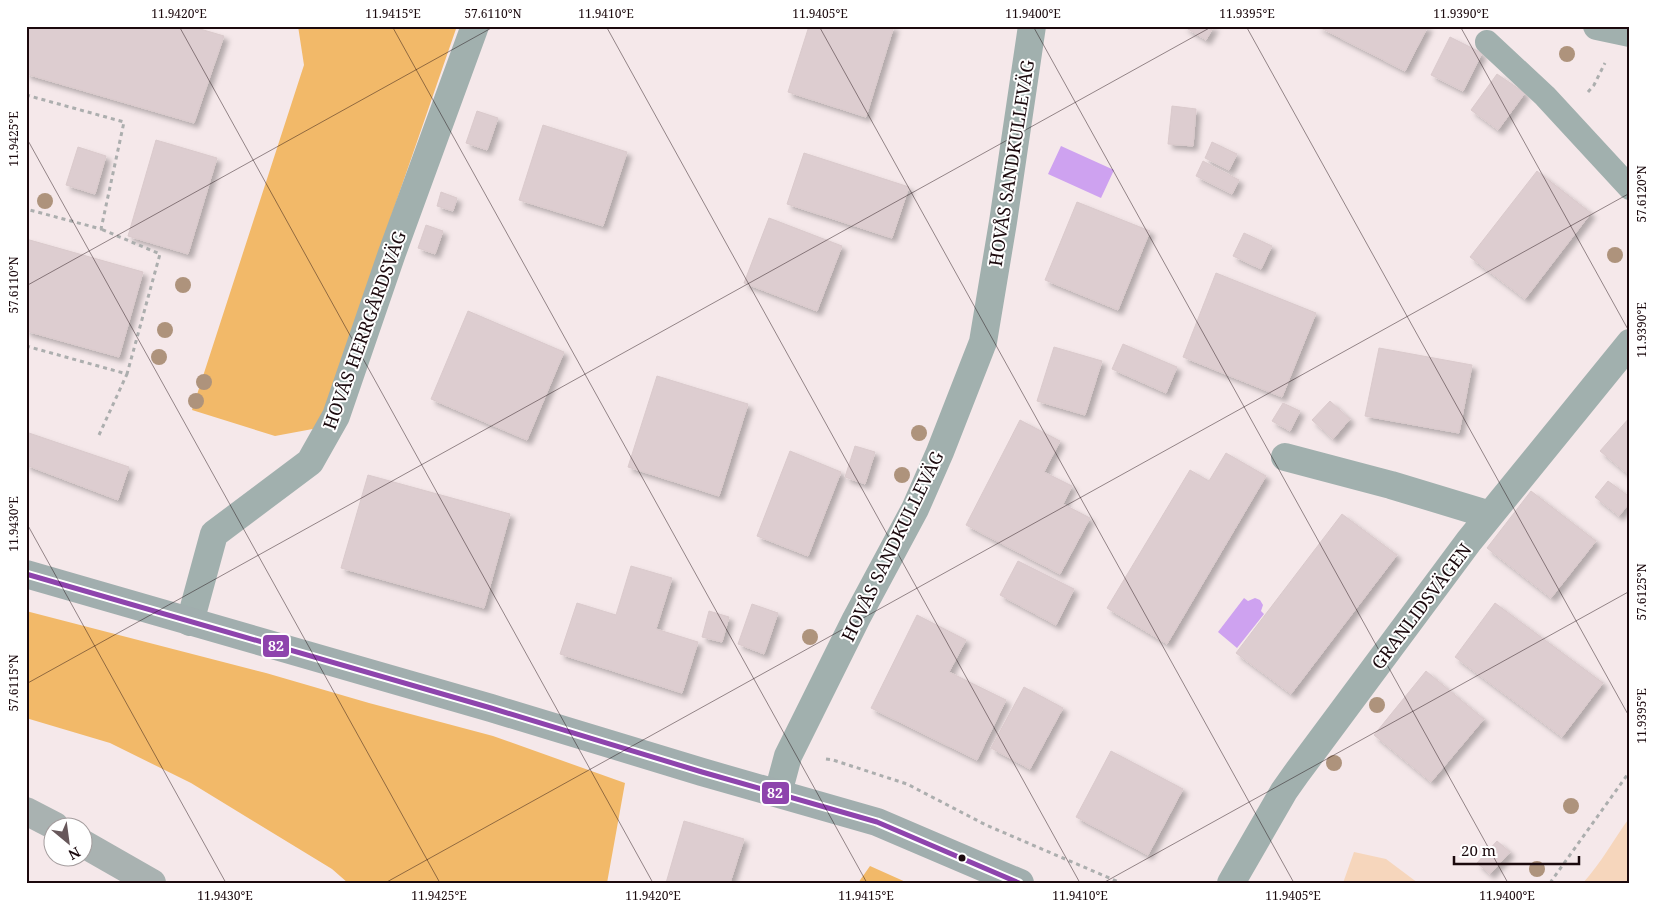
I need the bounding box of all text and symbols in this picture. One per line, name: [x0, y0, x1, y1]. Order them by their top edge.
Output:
text: 11.9420°E: [151, 5, 207, 22]
text: 11.9415°E: [365, 5, 421, 22]
text: 57.6110°N: [464, 5, 522, 22]
text: 11.9410°E: [578, 5, 634, 22]
text: 11.9405°E: [792, 5, 848, 22]
text: 11.9400°E: [1005, 5, 1061, 22]
text: 11.9395°E: [1219, 5, 1275, 22]
text: 11.9390°E: [1433, 5, 1489, 22]
street label: HOVÅS SANDKULLEVÄG: [983, 58, 1039, 268]
text: 11.9425°E: [5, 111, 22, 167]
text: 57.6120°N: [1633, 165, 1650, 223]
street label: HOVÅS HERRGÅRDSVÄG: [317, 227, 411, 433]
text: 57.6110°N: [5, 256, 22, 314]
text: 11.9390°E: [1633, 302, 1650, 358]
street label: HOVÅS SANDKULLEVÄG: [835, 447, 949, 645]
text: 11.9430°E: [5, 496, 22, 552]
street label: GRANLIDSVÄGEN: [1366, 538, 1477, 674]
text: 57.6125°N: [1633, 563, 1650, 621]
line badge: 82: [262, 634, 290, 658]
text: 82: [268, 636, 284, 655]
text: 57.6115°N: [5, 654, 22, 712]
text: 11.9395°E: [1633, 688, 1650, 744]
line badge: 82: [761, 781, 790, 805]
text: 82: [767, 783, 783, 802]
north arrow: [42, 816, 92, 866]
scale bar: [1454, 834, 1578, 866]
text: 20 m: [1461, 840, 1496, 860]
text: N: [65, 843, 84, 865]
unlabelled marker: [957, 853, 967, 863]
text: 11.9430°E: [197, 887, 253, 904]
text: 11.9425°E: [411, 887, 467, 904]
text: 11.9420°E: [625, 887, 681, 904]
text: 11.9415°E: [838, 887, 894, 904]
text: 11.9410°E: [1052, 887, 1108, 904]
text: 11.9405°E: [1265, 887, 1321, 904]
text: 11.9400°E: [1479, 887, 1535, 904]

